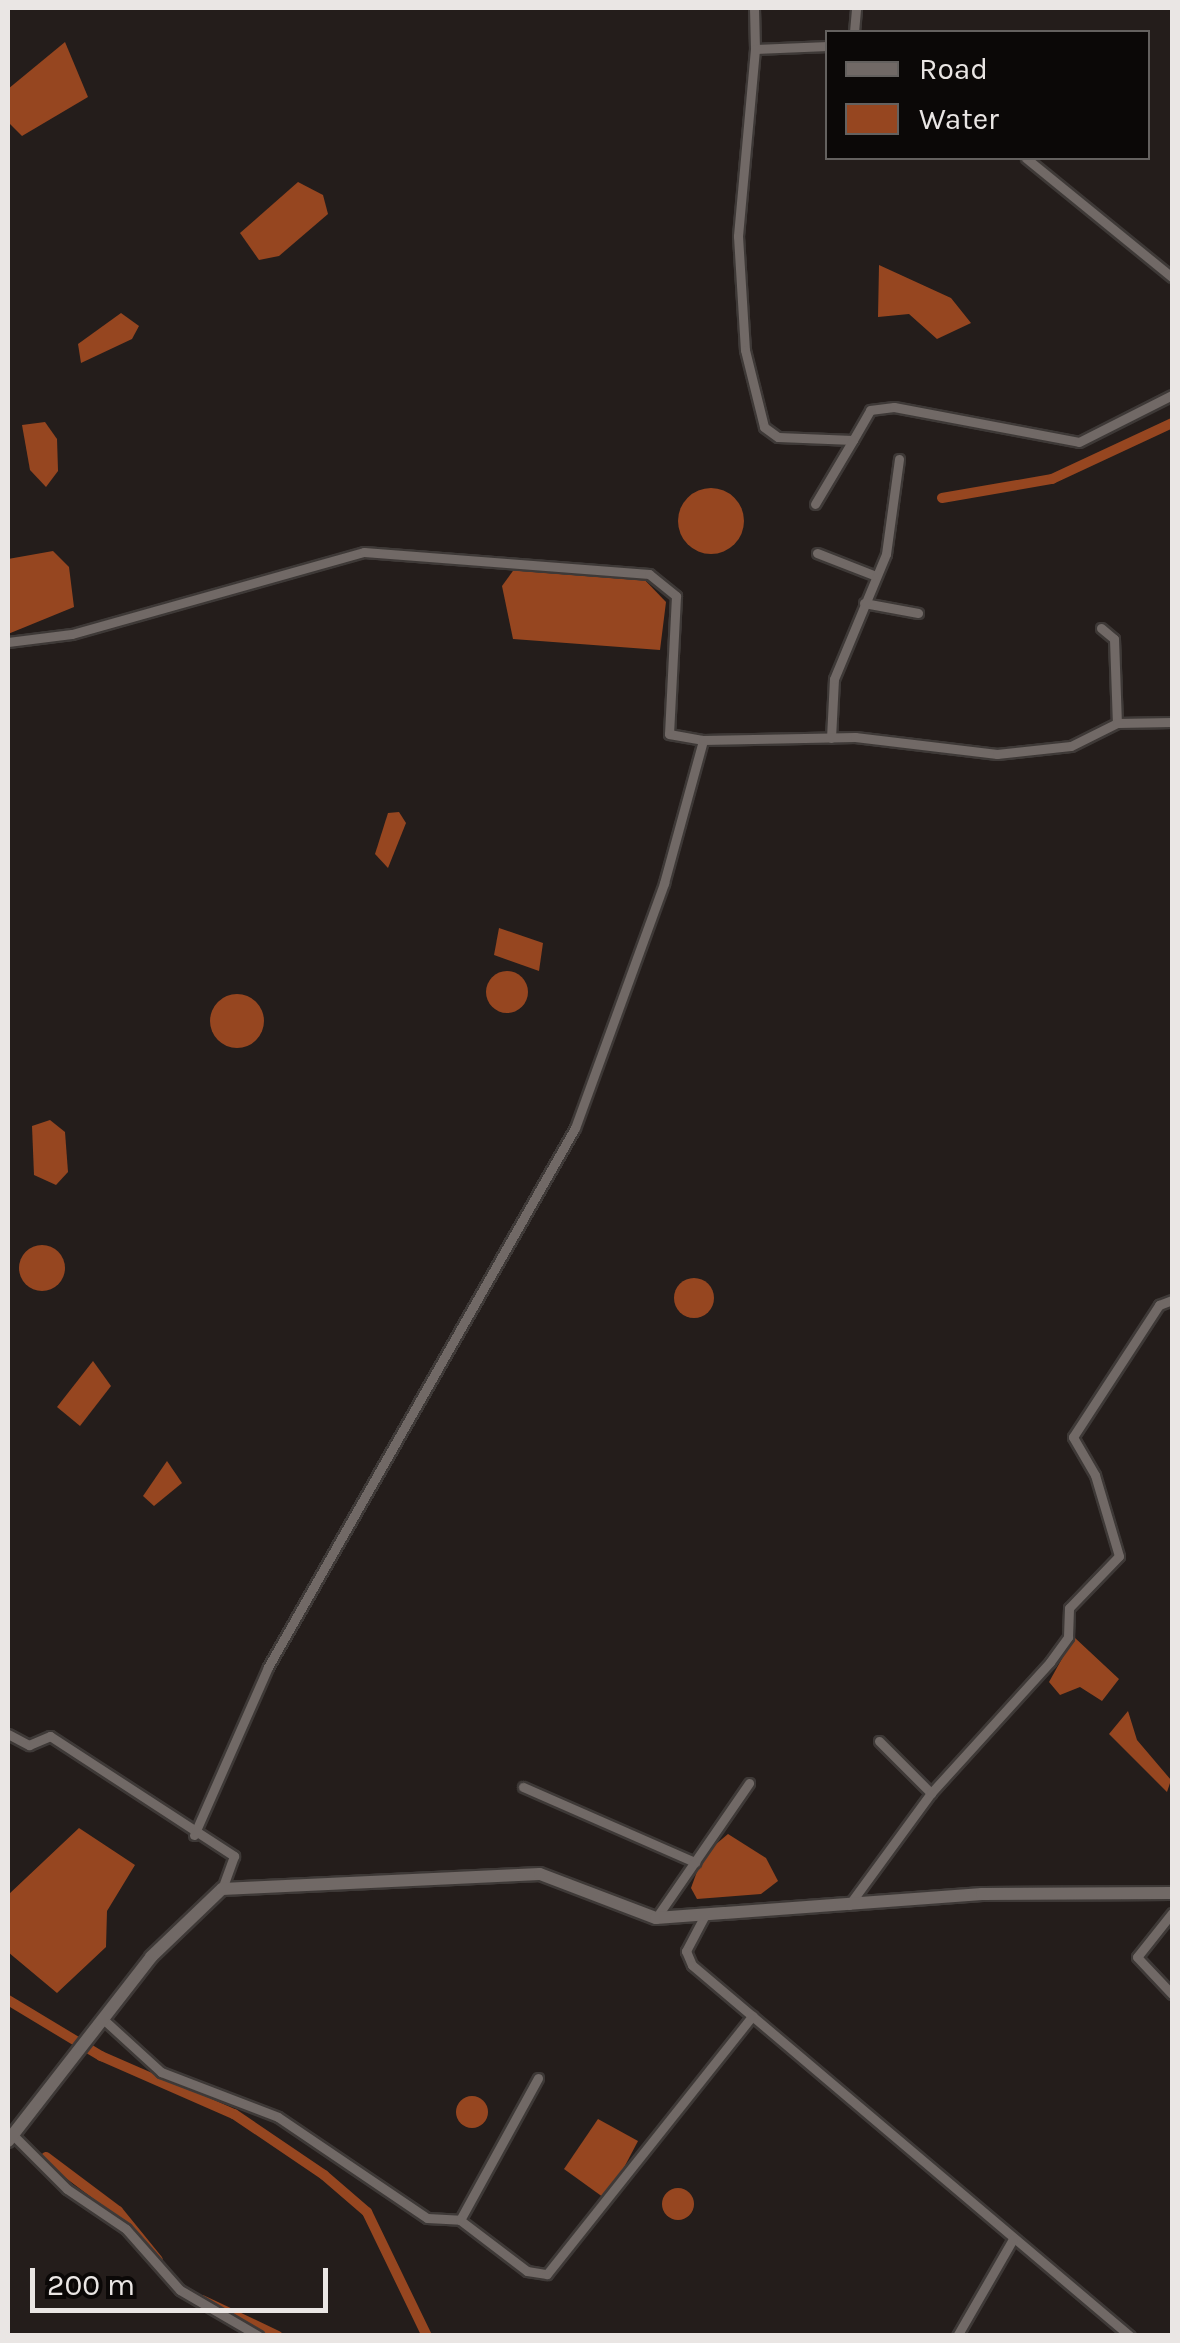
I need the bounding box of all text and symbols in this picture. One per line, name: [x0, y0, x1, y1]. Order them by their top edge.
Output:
legend: [825, 30, 1150, 160]
text: Road: [919, 51, 988, 87]
text: Water: [919, 101, 999, 137]
scale bar: [35, 2248, 332, 2310]
text: 200 m: [47, 2267, 135, 2303]

